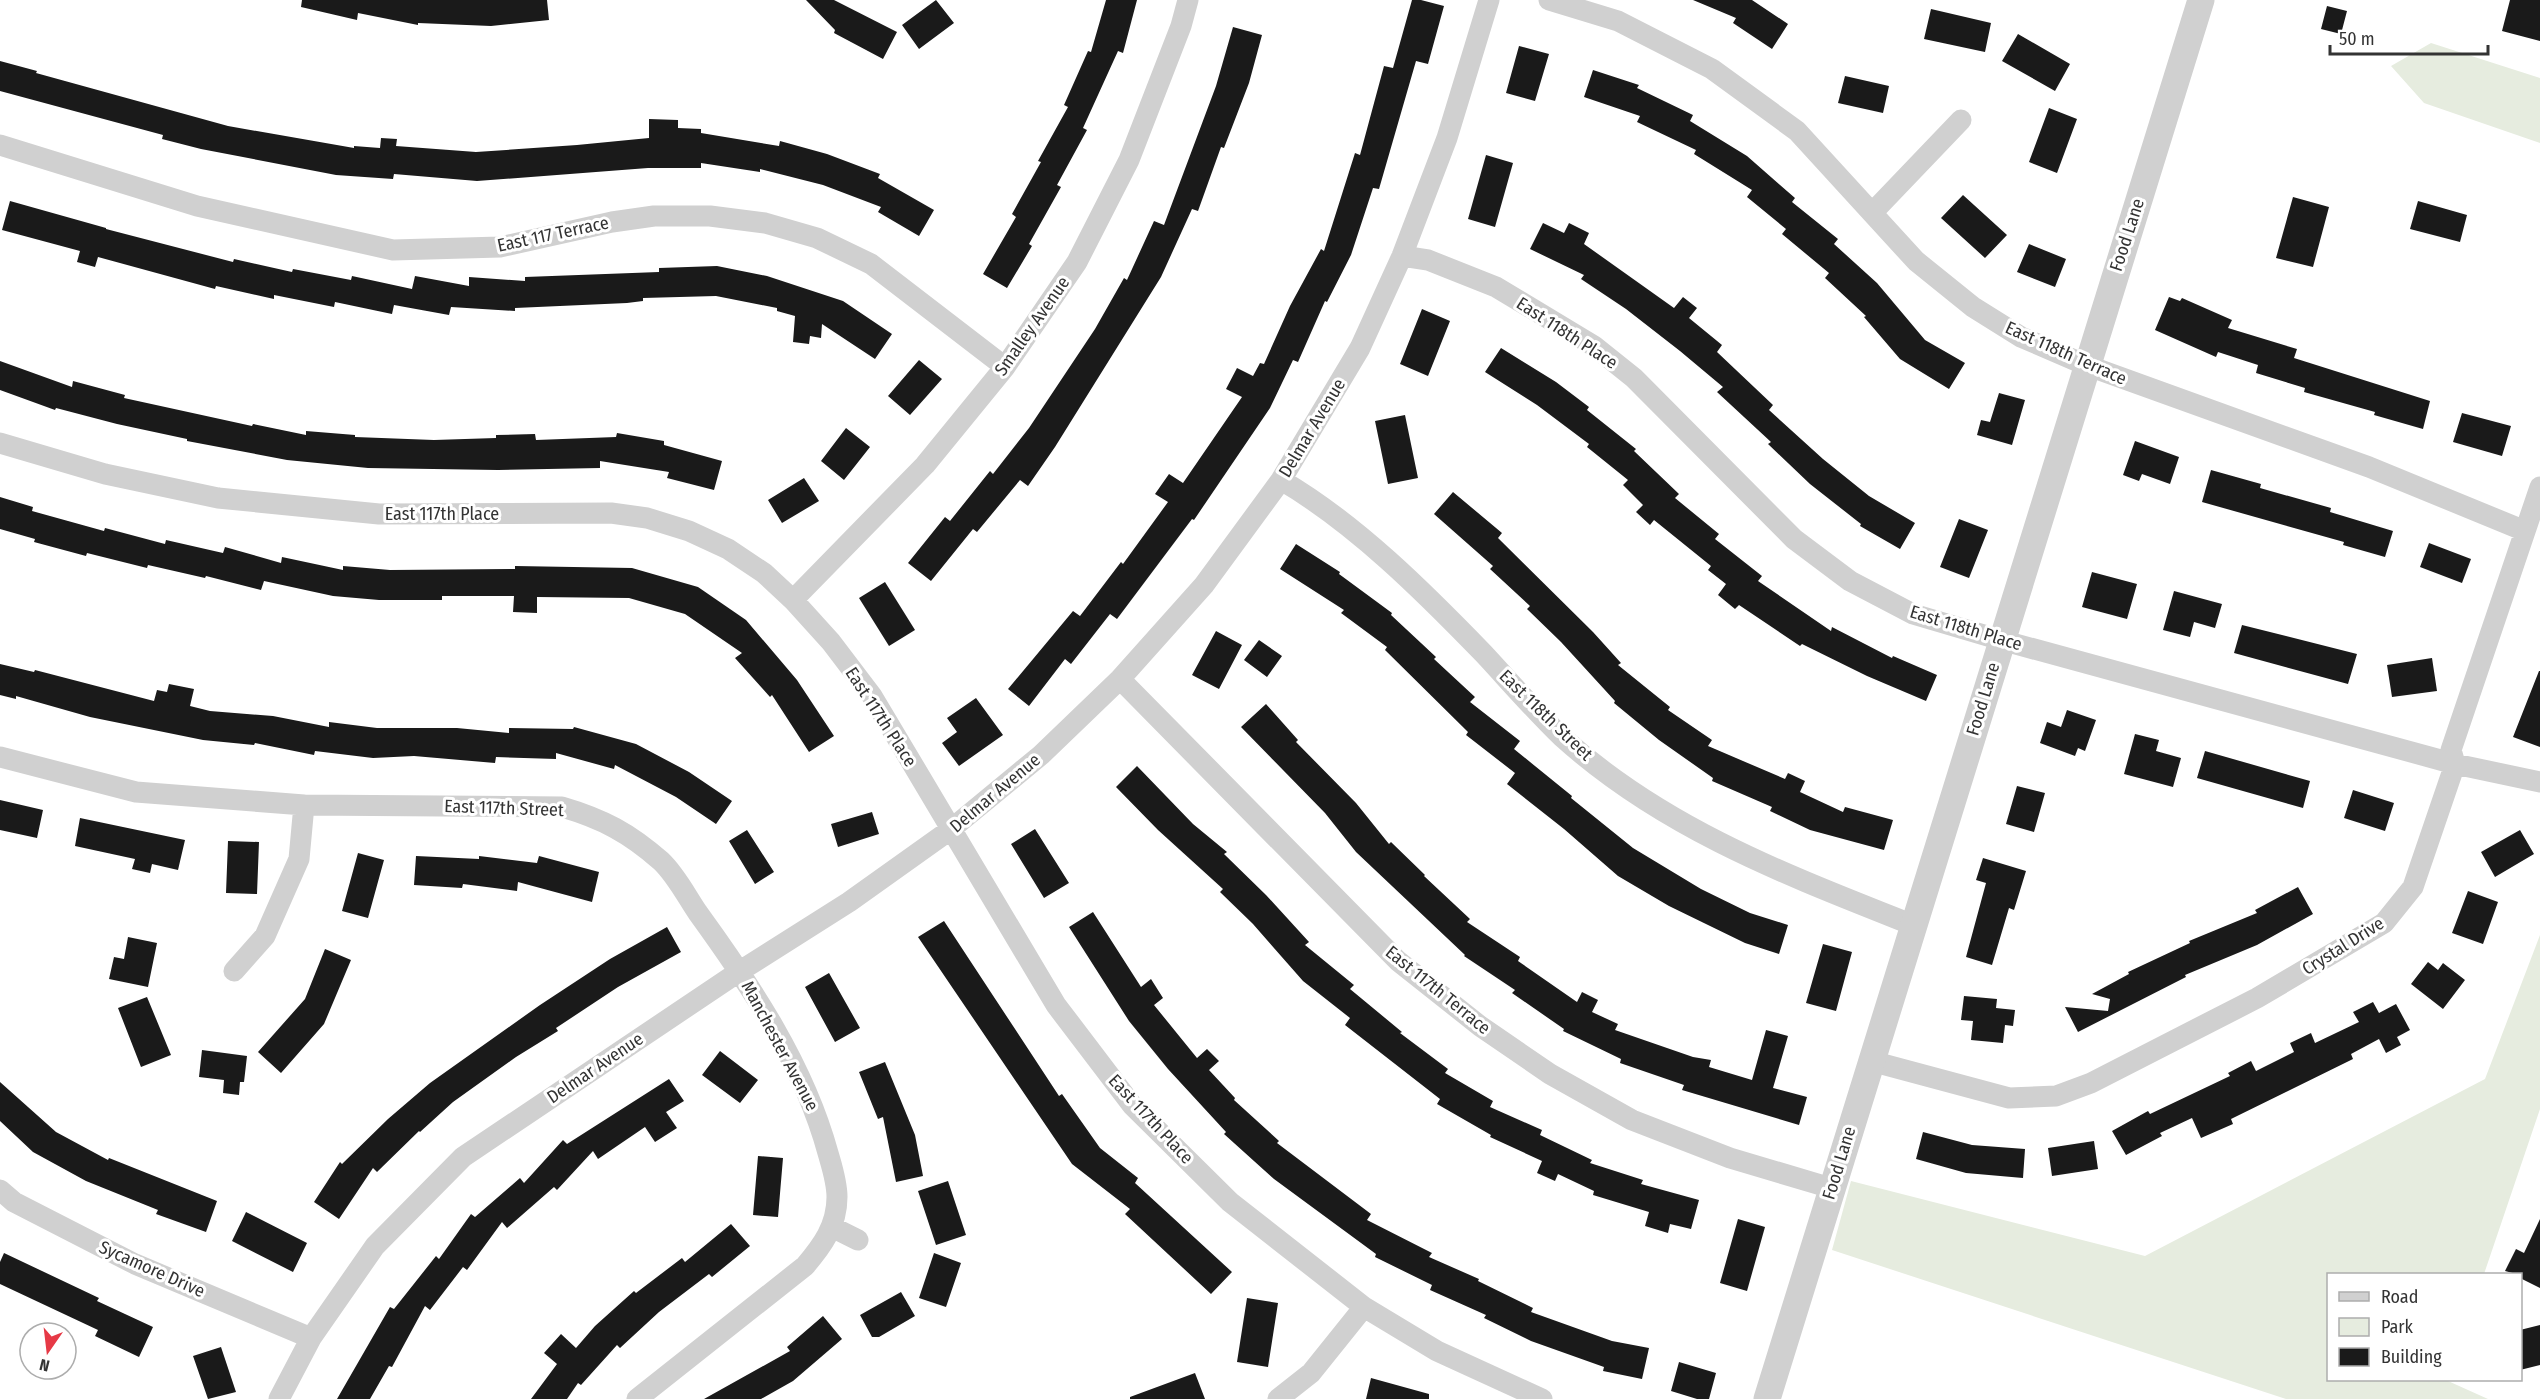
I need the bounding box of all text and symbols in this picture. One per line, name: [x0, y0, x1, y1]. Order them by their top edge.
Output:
scale bar: [2330, 18, 2488, 56]
text: 50 m: [2339, 28, 2375, 50]
street label: Food Lane: [2105, 196, 2149, 274]
street label: East 117 Terrace: [495, 211, 611, 257]
street label: Smalley Avenue: [990, 272, 1074, 380]
street label: East 118th Place: [1512, 292, 1622, 374]
street label: East 118th Terrace: [2002, 316, 2130, 390]
street label: Delmar Avenue: [1274, 375, 1350, 481]
street label: East 117th Place: [385, 503, 499, 525]
street label: East 118th Place: [1907, 601, 2025, 656]
street label: Food Lane: [1961, 660, 2005, 738]
street label: East 117th Place: [841, 663, 921, 771]
street label: East 118th Street: [1495, 665, 1597, 765]
street label: Delmar Avenue: [945, 749, 1045, 837]
street label: East 117th Street: [444, 795, 564, 821]
street label: Crystal Drive: [2298, 912, 2388, 980]
street label: East 117th Terrace: [1381, 941, 1495, 1039]
street label: Manchester Avenue: [736, 977, 824, 1115]
street label: Delmar Avenue: [543, 1028, 647, 1108]
street label: East 117th Place: [1104, 1070, 1198, 1168]
street label: Food Lane: [1817, 1124, 1861, 1202]
street label: Sycamore Drive: [96, 1236, 208, 1302]
legend: [2327, 1273, 2522, 1381]
text: Road: [2381, 1286, 2418, 1308]
text: Park: [2381, 1316, 2414, 1338]
north arrow: [18, 1321, 78, 1381]
text: Building: [2381, 1346, 2442, 1368]
text: N: [38, 1355, 51, 1375]

